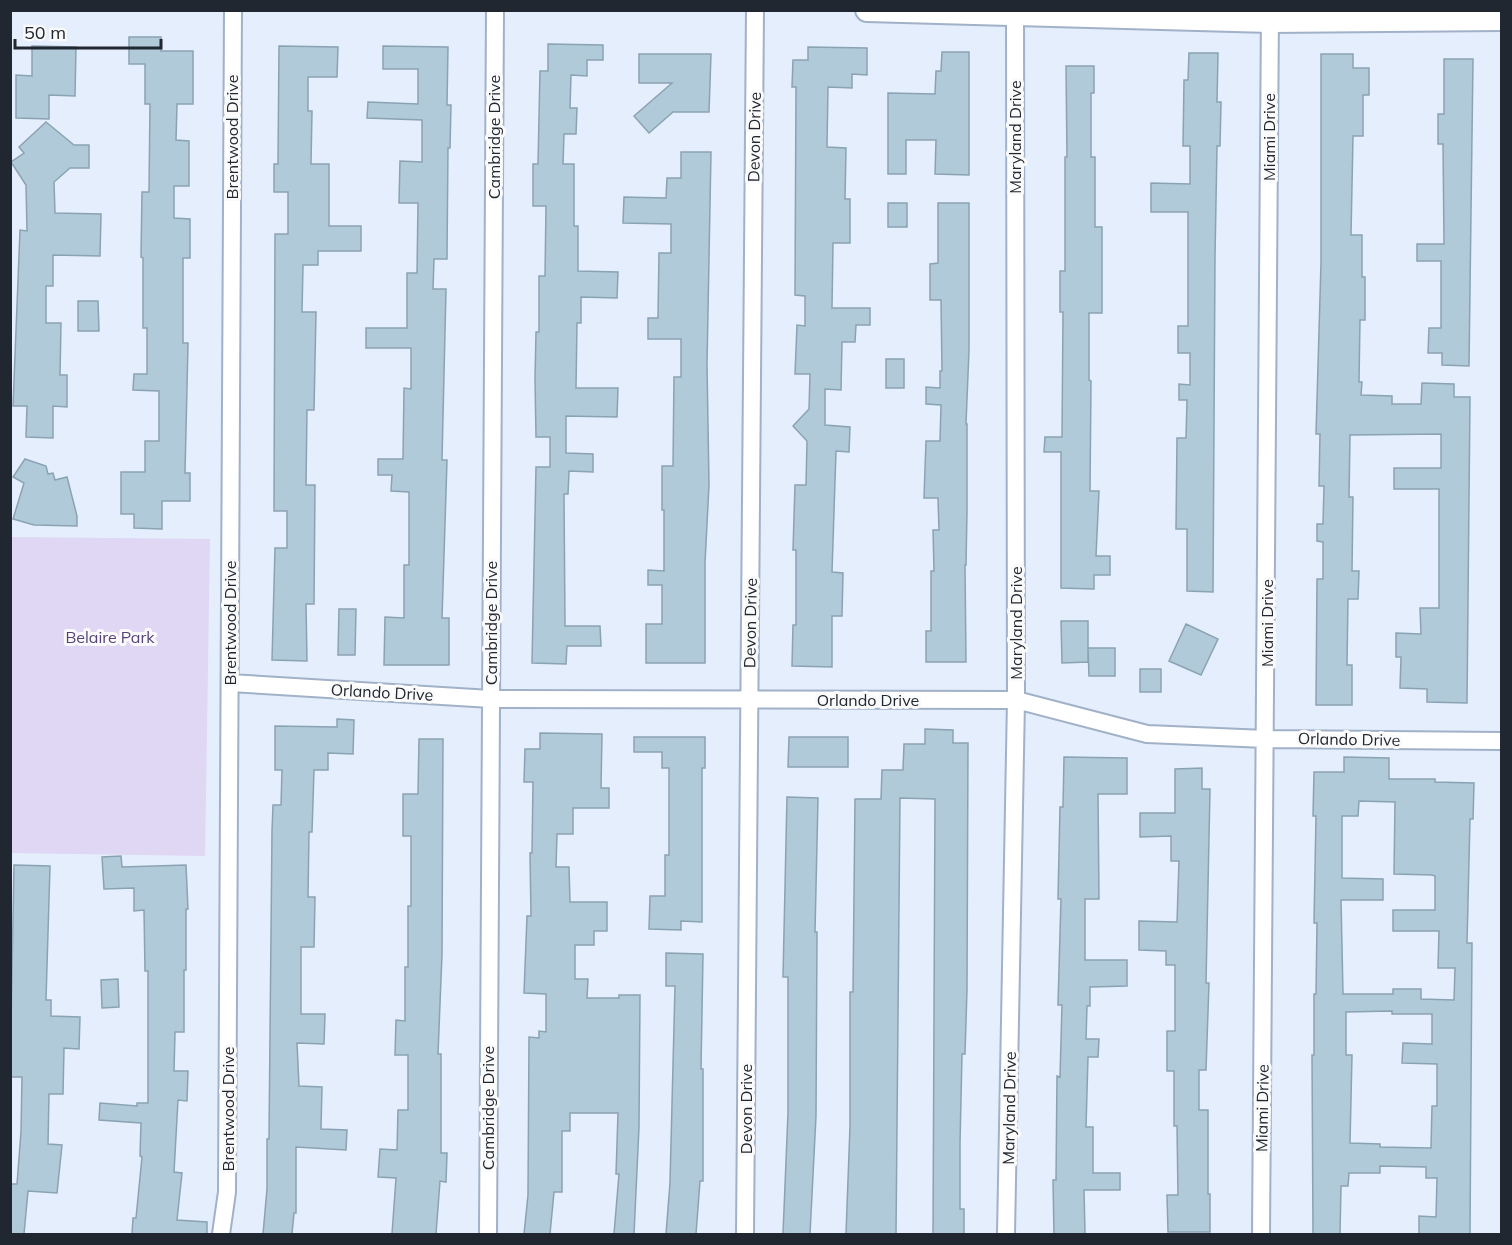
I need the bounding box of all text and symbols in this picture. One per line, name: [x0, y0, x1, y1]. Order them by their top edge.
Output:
scale bar: [15, 12, 160, 50]
text: 50 m: [24, 21, 66, 44]
street label: Brentwood Drive: [222, 75, 242, 199]
street label: Cambridge Drive: [484, 75, 504, 199]
street label: Maryland Drive: [1005, 80, 1025, 194]
street label: Devon Drive: [743, 92, 765, 182]
street label: Miami Drive: [1259, 93, 1279, 181]
street label: Brentwood Drive: [220, 561, 240, 685]
street label: Cambridge Drive: [481, 561, 501, 685]
street label: Maryland Drive: [1006, 566, 1026, 680]
street label: Devon Drive: [739, 578, 761, 668]
street label: Miami Drive: [1257, 579, 1277, 667]
park label: Belaire Park: [65, 627, 155, 647]
street label: Orlando Drive: [330, 679, 434, 705]
street label: Orlando Drive: [817, 690, 919, 710]
street label: Orlando Drive: [1298, 728, 1400, 750]
street label: Cambridge Drive: [478, 1046, 498, 1170]
street label: Brentwood Drive: [218, 1047, 238, 1171]
street label: Maryland Drive: [998, 1051, 1020, 1165]
street label: Devon Drive: [736, 1064, 756, 1154]
street label: Miami Drive: [1251, 1064, 1273, 1152]

